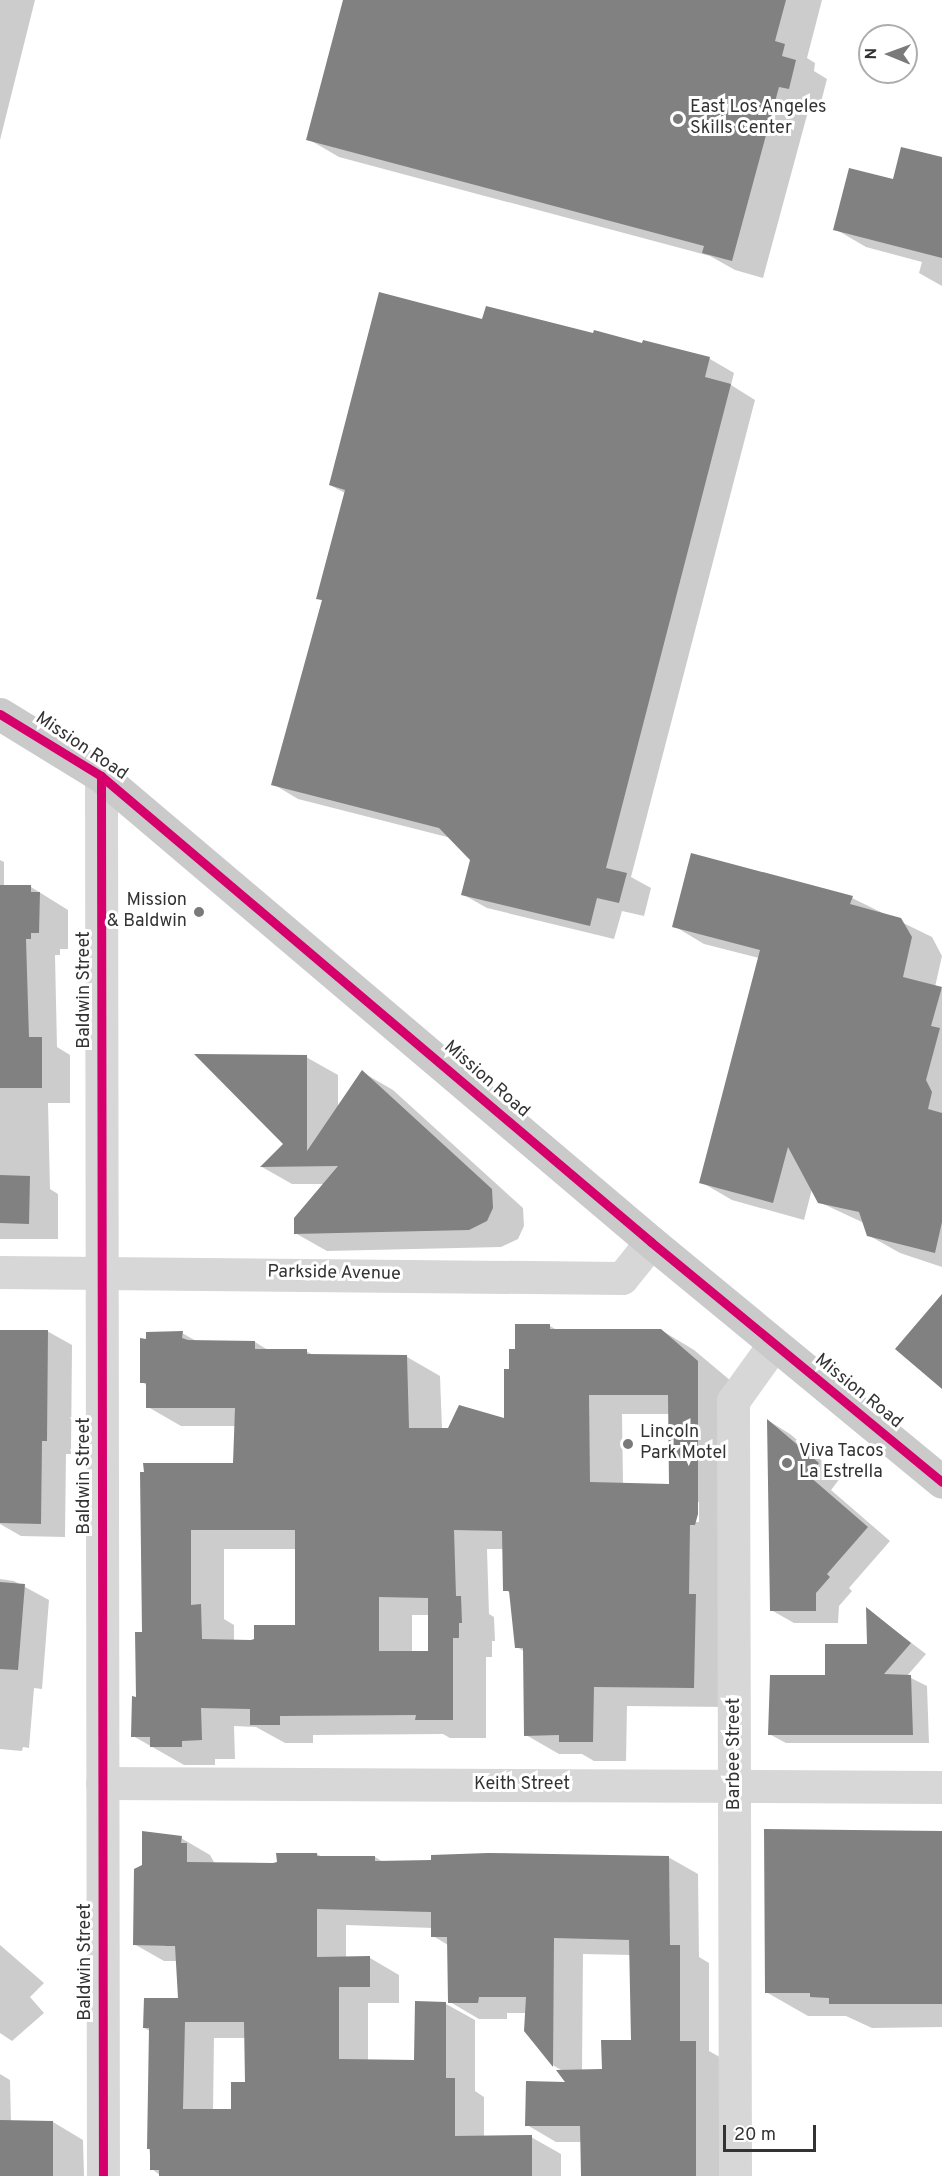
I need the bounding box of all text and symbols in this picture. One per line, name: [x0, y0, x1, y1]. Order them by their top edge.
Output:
north arrow: [858, 24, 918, 84]
text: N: [862, 48, 882, 60]
place label: East Los Angeles Skills Center: [690, 98, 827, 140]
marker: East Los Angeles Skills Center: [671, 112, 685, 126]
street label: Mission Road: [31, 708, 131, 786]
place label: Mission & Baldwin: [107, 891, 187, 934]
marker: Mission & Baldwin: [192, 905, 206, 919]
street label: Baldwin Street: [74, 931, 96, 1049]
street label: Mission Road: [439, 1037, 533, 1123]
street label: Parkside Avenue: [267, 1262, 401, 1286]
street label: Mission Road: [810, 1350, 906, 1434]
street label: Baldwin Street: [74, 1417, 96, 1535]
place label: Lincoln Park Motel: [640, 1423, 727, 1466]
marker: Lincoln Park Motel: [621, 1437, 635, 1451]
place label: Viva Tacos La Estrella: [799, 1442, 884, 1484]
marker: Viva Tacos La Estrella: [780, 1456, 794, 1470]
street label: Barbee Street: [724, 1698, 746, 1810]
street label: Keith Street: [474, 1774, 570, 1796]
street label: Baldwin Street: [75, 1903, 97, 2021]
scale bar: [726, 2113, 819, 2151]
text: 20 m: [734, 2124, 776, 2147]

